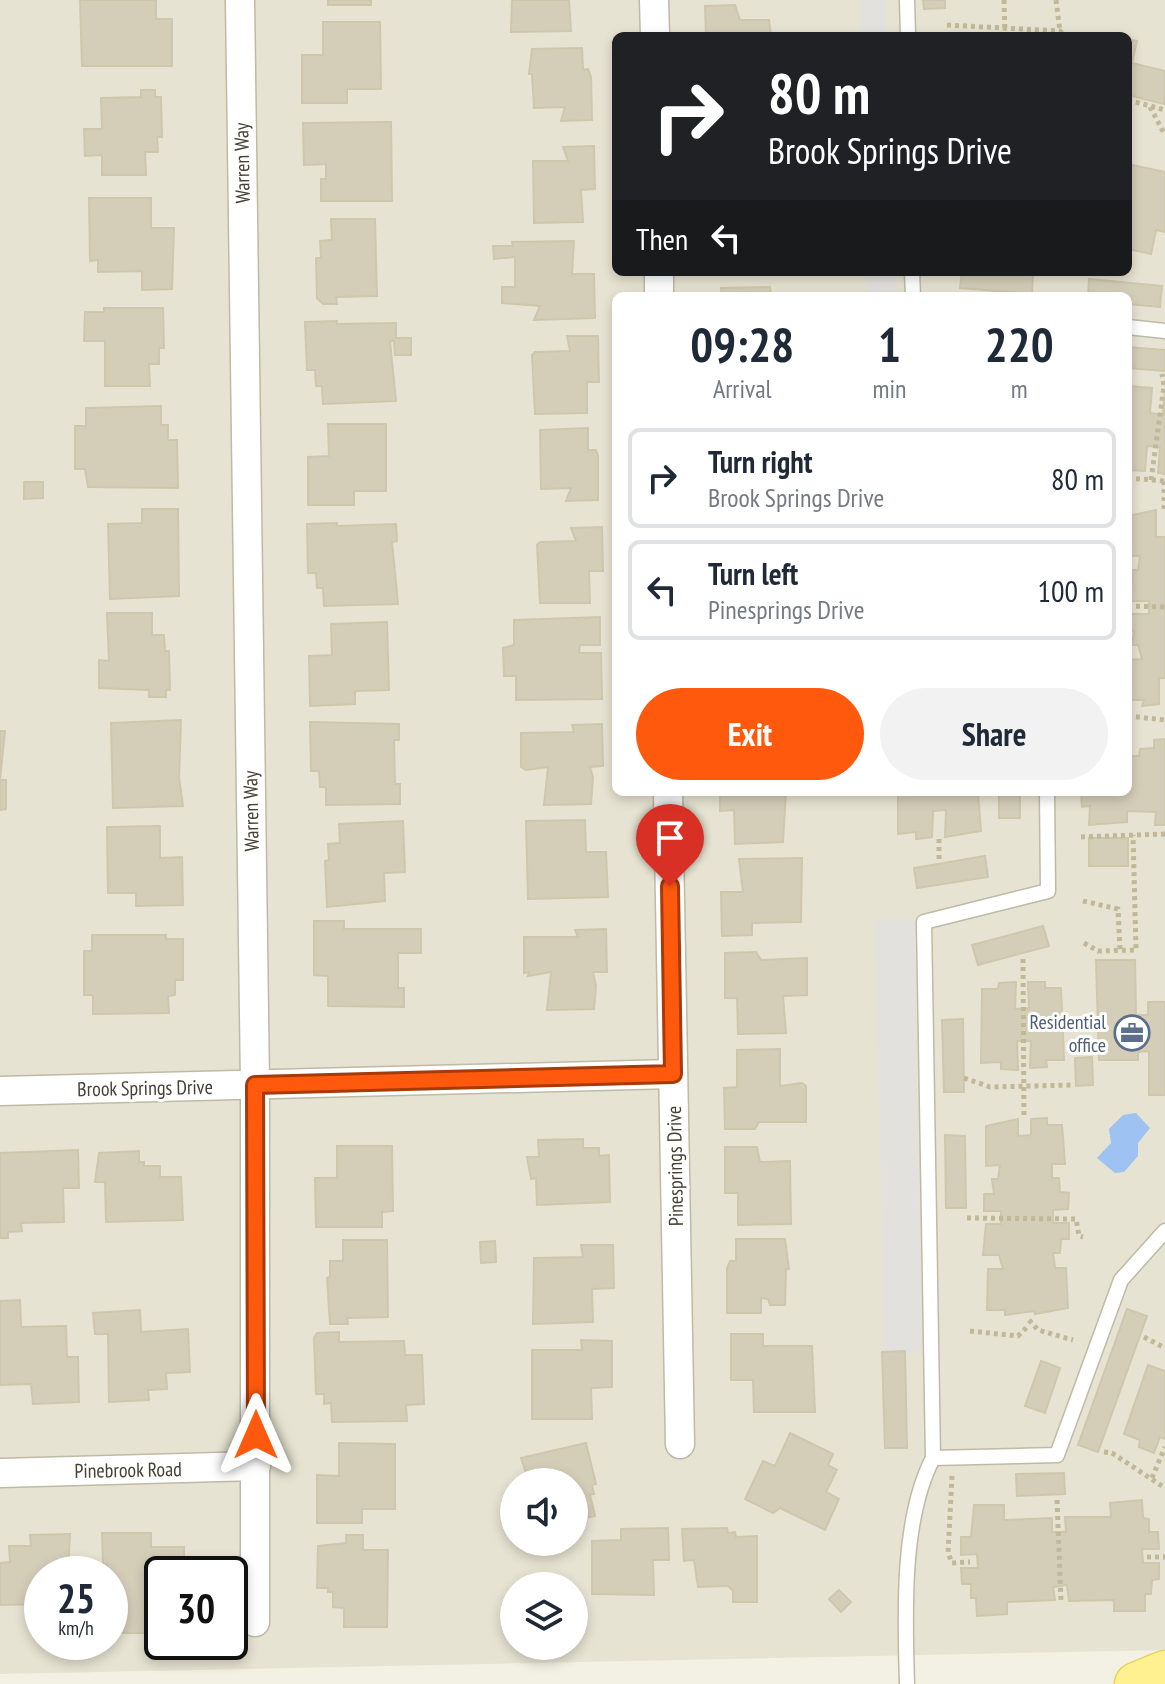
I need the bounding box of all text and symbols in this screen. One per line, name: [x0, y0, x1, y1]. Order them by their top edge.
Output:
text: 80 m: [768, 57, 870, 129]
icon: right: [636, 64, 740, 168]
street label: Warren Way: [228, 122, 256, 204]
text: Brook Springs Drive: [768, 127, 1012, 174]
icon: left: [704, 216, 748, 260]
text: Then: [636, 219, 688, 258]
text: 09:28: [690, 313, 794, 375]
text: 1: [878, 313, 901, 375]
text: 220: [985, 313, 1054, 375]
text: Arrival: [713, 372, 772, 405]
text: min: [872, 372, 906, 405]
text: m: [1011, 372, 1028, 405]
text: Turn right: [708, 442, 812, 481]
icon: right: [640, 456, 684, 500]
text: 80 m: [1051, 459, 1104, 498]
text: Brook Springs Drive: [708, 481, 884, 514]
text: Turn left: [708, 554, 798, 593]
icon: left: [640, 568, 684, 612]
text: 100 m: [1038, 571, 1104, 610]
text: Pinesprings Drive: [708, 593, 865, 626]
button: Exit: [636, 688, 864, 780]
button: Share: [880, 688, 1108, 780]
street label: Warren Way: [237, 770, 265, 852]
pin: [636, 804, 704, 886]
icon: arrive: [648, 816, 692, 860]
place label: Residential office: [1030, 1009, 1106, 1058]
office icon: Residential office: [1113, 1014, 1151, 1052]
street label: Brook Springs Drive: [77, 1074, 213, 1102]
street label: Pinesprings Drive: [661, 1106, 689, 1226]
position arrow: [214, 1393, 298, 1477]
street label: Pinebrook Road: [74, 1456, 182, 1484]
map controls: [500, 1468, 588, 1660]
button: sound: [500, 1468, 588, 1556]
speed limit sign: 30: [144, 1556, 248, 1660]
text: 25: [57, 1572, 95, 1624]
button: layers: [500, 1572, 588, 1660]
text: km/h: [58, 1615, 94, 1641]

